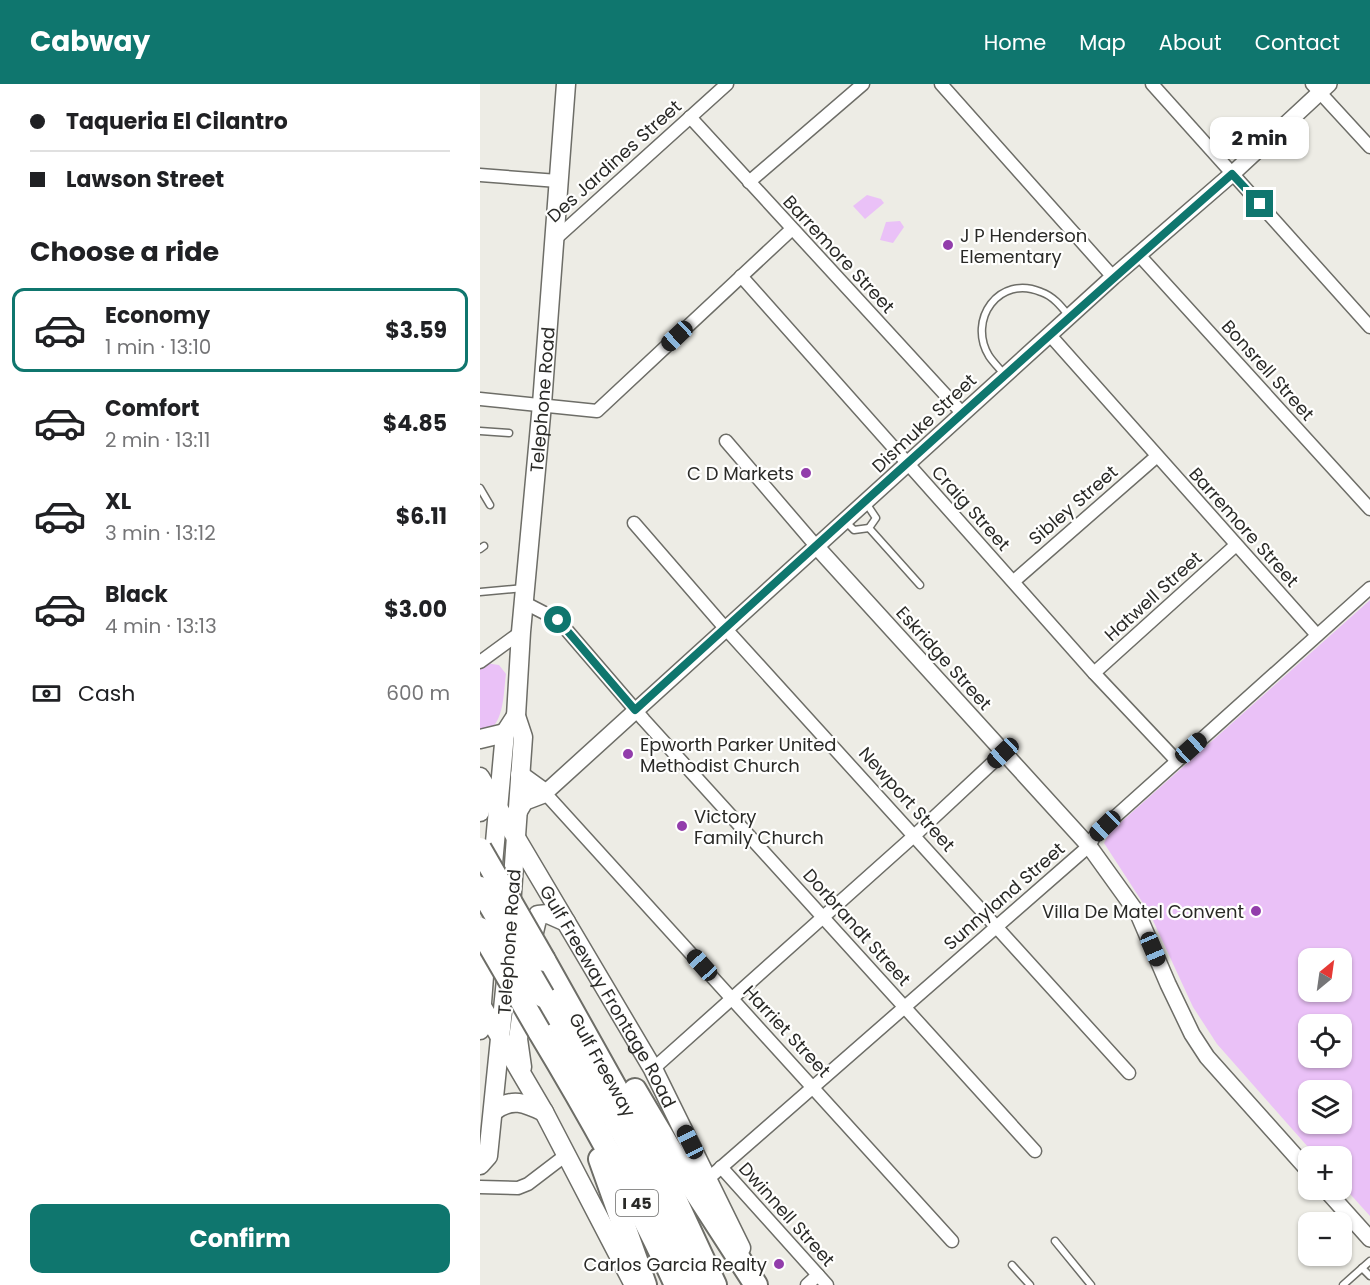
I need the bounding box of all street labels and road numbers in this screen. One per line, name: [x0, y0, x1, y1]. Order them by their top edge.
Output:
street label: Des Jardines Street: [541, 94, 687, 228]
street label: Barremore Street: [778, 189, 900, 319]
street label: Bonsrell Street: [1216, 314, 1320, 426]
street label: Telephone Road: [523, 326, 560, 474]
street label: Dismuke Street: [866, 368, 982, 478]
street label: Sibley Street: [1023, 459, 1123, 551]
street label: Craig Street: [926, 460, 1016, 556]
street label: Barremore Street: [1183, 462, 1305, 592]
street label: Hatwell Street: [1099, 545, 1207, 647]
street label: Eskridge Street: [891, 601, 997, 715]
street label: Newport Street: [853, 741, 961, 857]
street label: Sunnyland Street: [938, 836, 1070, 956]
street label: Dorbrandt Street: [798, 863, 916, 991]
street label: Telephone Road: [491, 868, 527, 1016]
street label: Gulf Freeway Frontage Road: [535, 882, 681, 1112]
street label: Harriet Street: [738, 979, 836, 1083]
street label: Gulf Freeway: [565, 1008, 641, 1120]
street label: Dwinnell Street: [733, 1156, 841, 1272]
road number: I 45: [616, 1190, 658, 1216]

